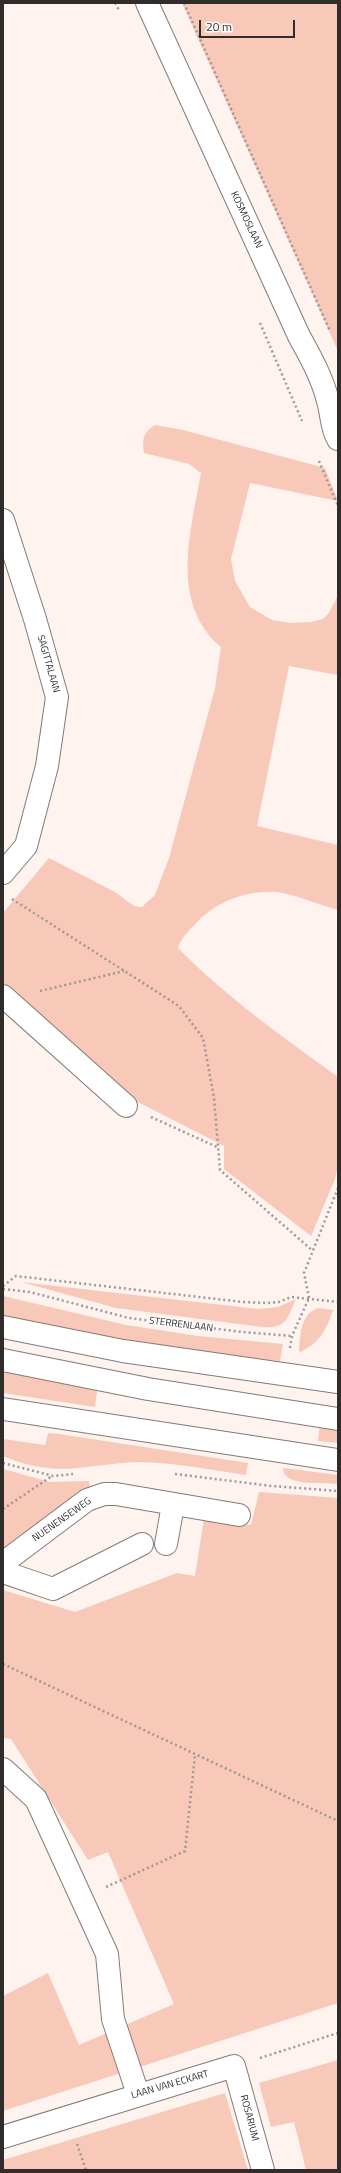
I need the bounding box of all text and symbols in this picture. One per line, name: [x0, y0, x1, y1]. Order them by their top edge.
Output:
scale bar: [201, 12, 297, 38]
text: 20 m: [206, 17, 232, 36]
street label: KOSMOSLAAN: [228, 190, 264, 250]
street label: SAGITTALAAN: [34, 634, 62, 694]
street label: STERRENLAAN: [148, 1315, 214, 1335]
street label: NUENENSEWEG: [30, 1495, 94, 1545]
street label: LAAN VAN ECKART: [130, 2068, 210, 2102]
street label: ROSARIUM: [237, 2094, 261, 2142]

